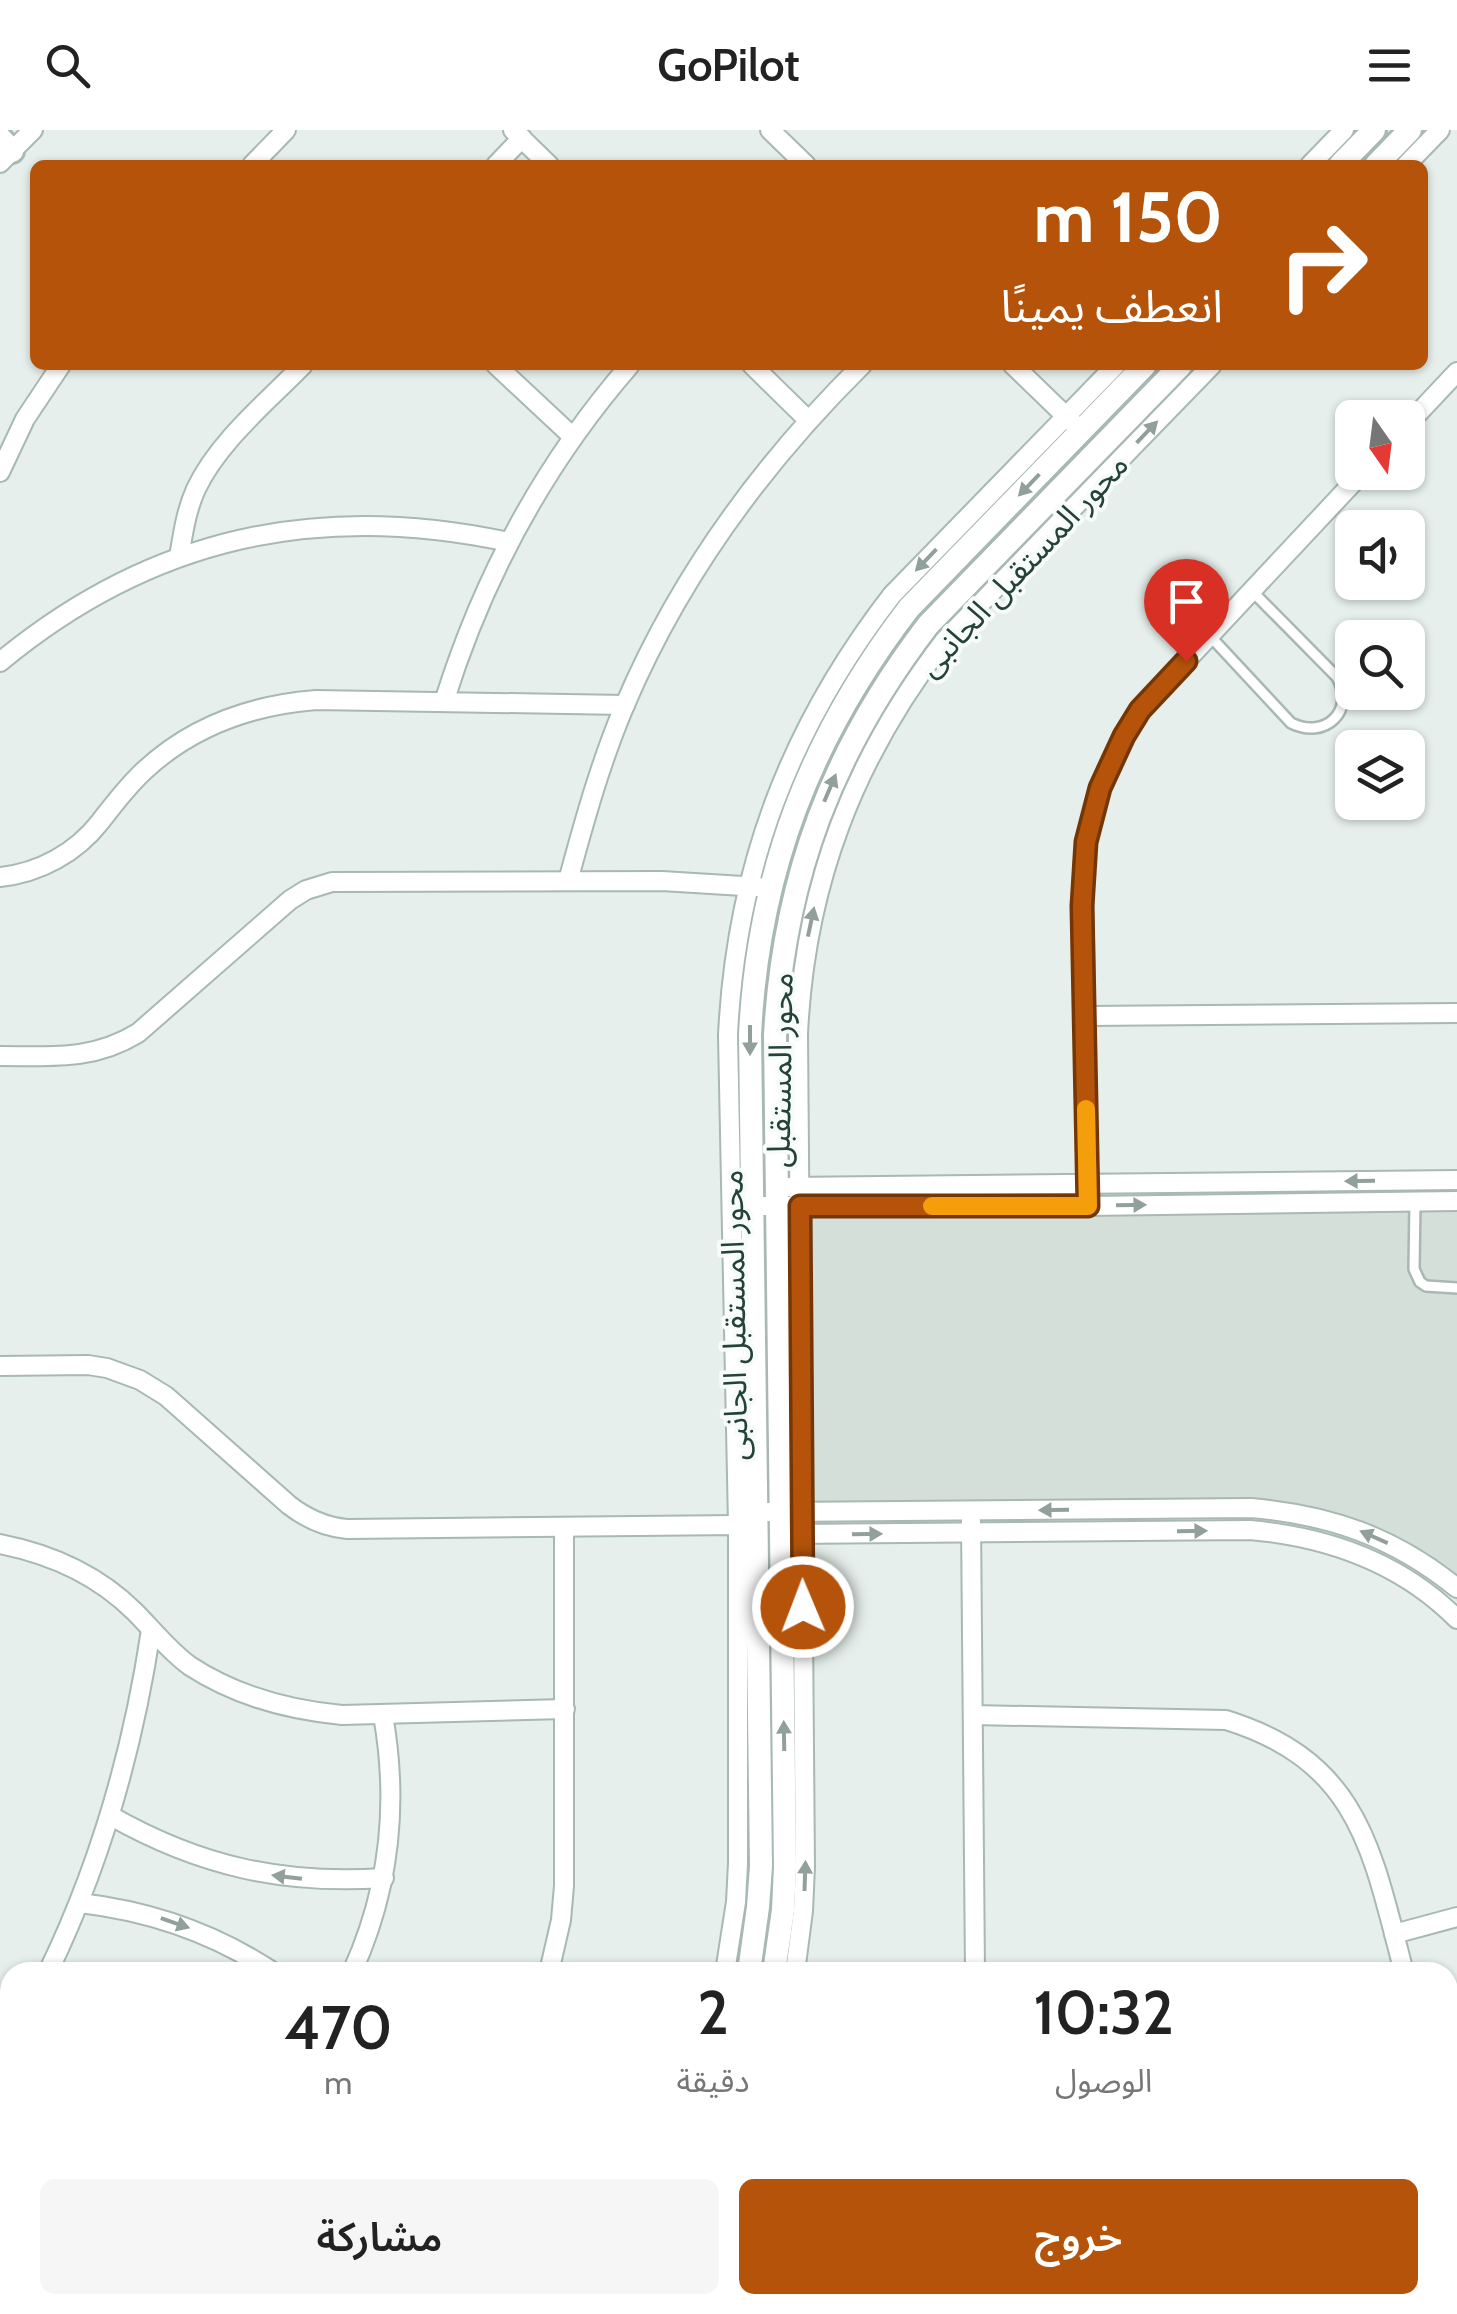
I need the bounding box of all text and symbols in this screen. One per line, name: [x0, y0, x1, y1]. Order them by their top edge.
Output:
icon: search: [40, 38, 95, 93]
text: GoPilot: [657, 38, 800, 92]
icon: menu: [1362, 38, 1417, 93]
text: 150 m: [1034, 174, 1223, 260]
icon: right: [1258, 200, 1388, 330]
text: انعطف يمينًا: [1000, 279, 1223, 333]
north arrow: [1335, 400, 1425, 490]
map controls: [1335, 400, 1425, 820]
one-way arrow: [1135, 420, 1158, 444]
street label: محور المستقبل الجانبى: [909, 445, 1136, 684]
one-way arrow: [1017, 473, 1041, 497]
button: sound: [1335, 510, 1425, 600]
one-way arrow: [915, 548, 938, 572]
pin: [1144, 559, 1229, 662]
icon: arrive: [1159, 574, 1214, 629]
button: search: [1335, 620, 1425, 710]
button: layers: [1335, 730, 1425, 820]
one-way arrow: [822, 773, 838, 803]
one-way arrow: [803, 906, 819, 937]
street label: محور المستقبل: [758, 972, 801, 1168]
one-way arrow: [742, 1024, 758, 1056]
street label: محور المستقبل الجانبى: [711, 1169, 756, 1461]
one-way arrow: [1343, 1173, 1375, 1189]
one-way arrow: [1116, 1197, 1148, 1213]
one-way arrow: [1037, 1502, 1069, 1518]
one-way arrow: [1176, 1523, 1208, 1539]
one-way arrow: [851, 1526, 883, 1542]
one-way arrow: [1360, 1528, 1389, 1545]
position arrow: [751, 1555, 855, 1659]
one-way arrow: [776, 1719, 792, 1751]
one-way arrow: [797, 1859, 813, 1891]
one-way arrow: [271, 1869, 302, 1885]
one-way arrow: [160, 1917, 190, 1932]
text: 2: [697, 1976, 729, 2049]
text: 10:32: [1034, 1976, 1174, 2049]
text: 470: [284, 1991, 393, 2064]
text: دقيقة: [677, 2061, 749, 2100]
text: الوصول: [1055, 2061, 1152, 2100]
text: m: [324, 2063, 352, 2102]
button: مشاركة: [40, 2179, 719, 2294]
button: خروج: [739, 2179, 1418, 2294]

